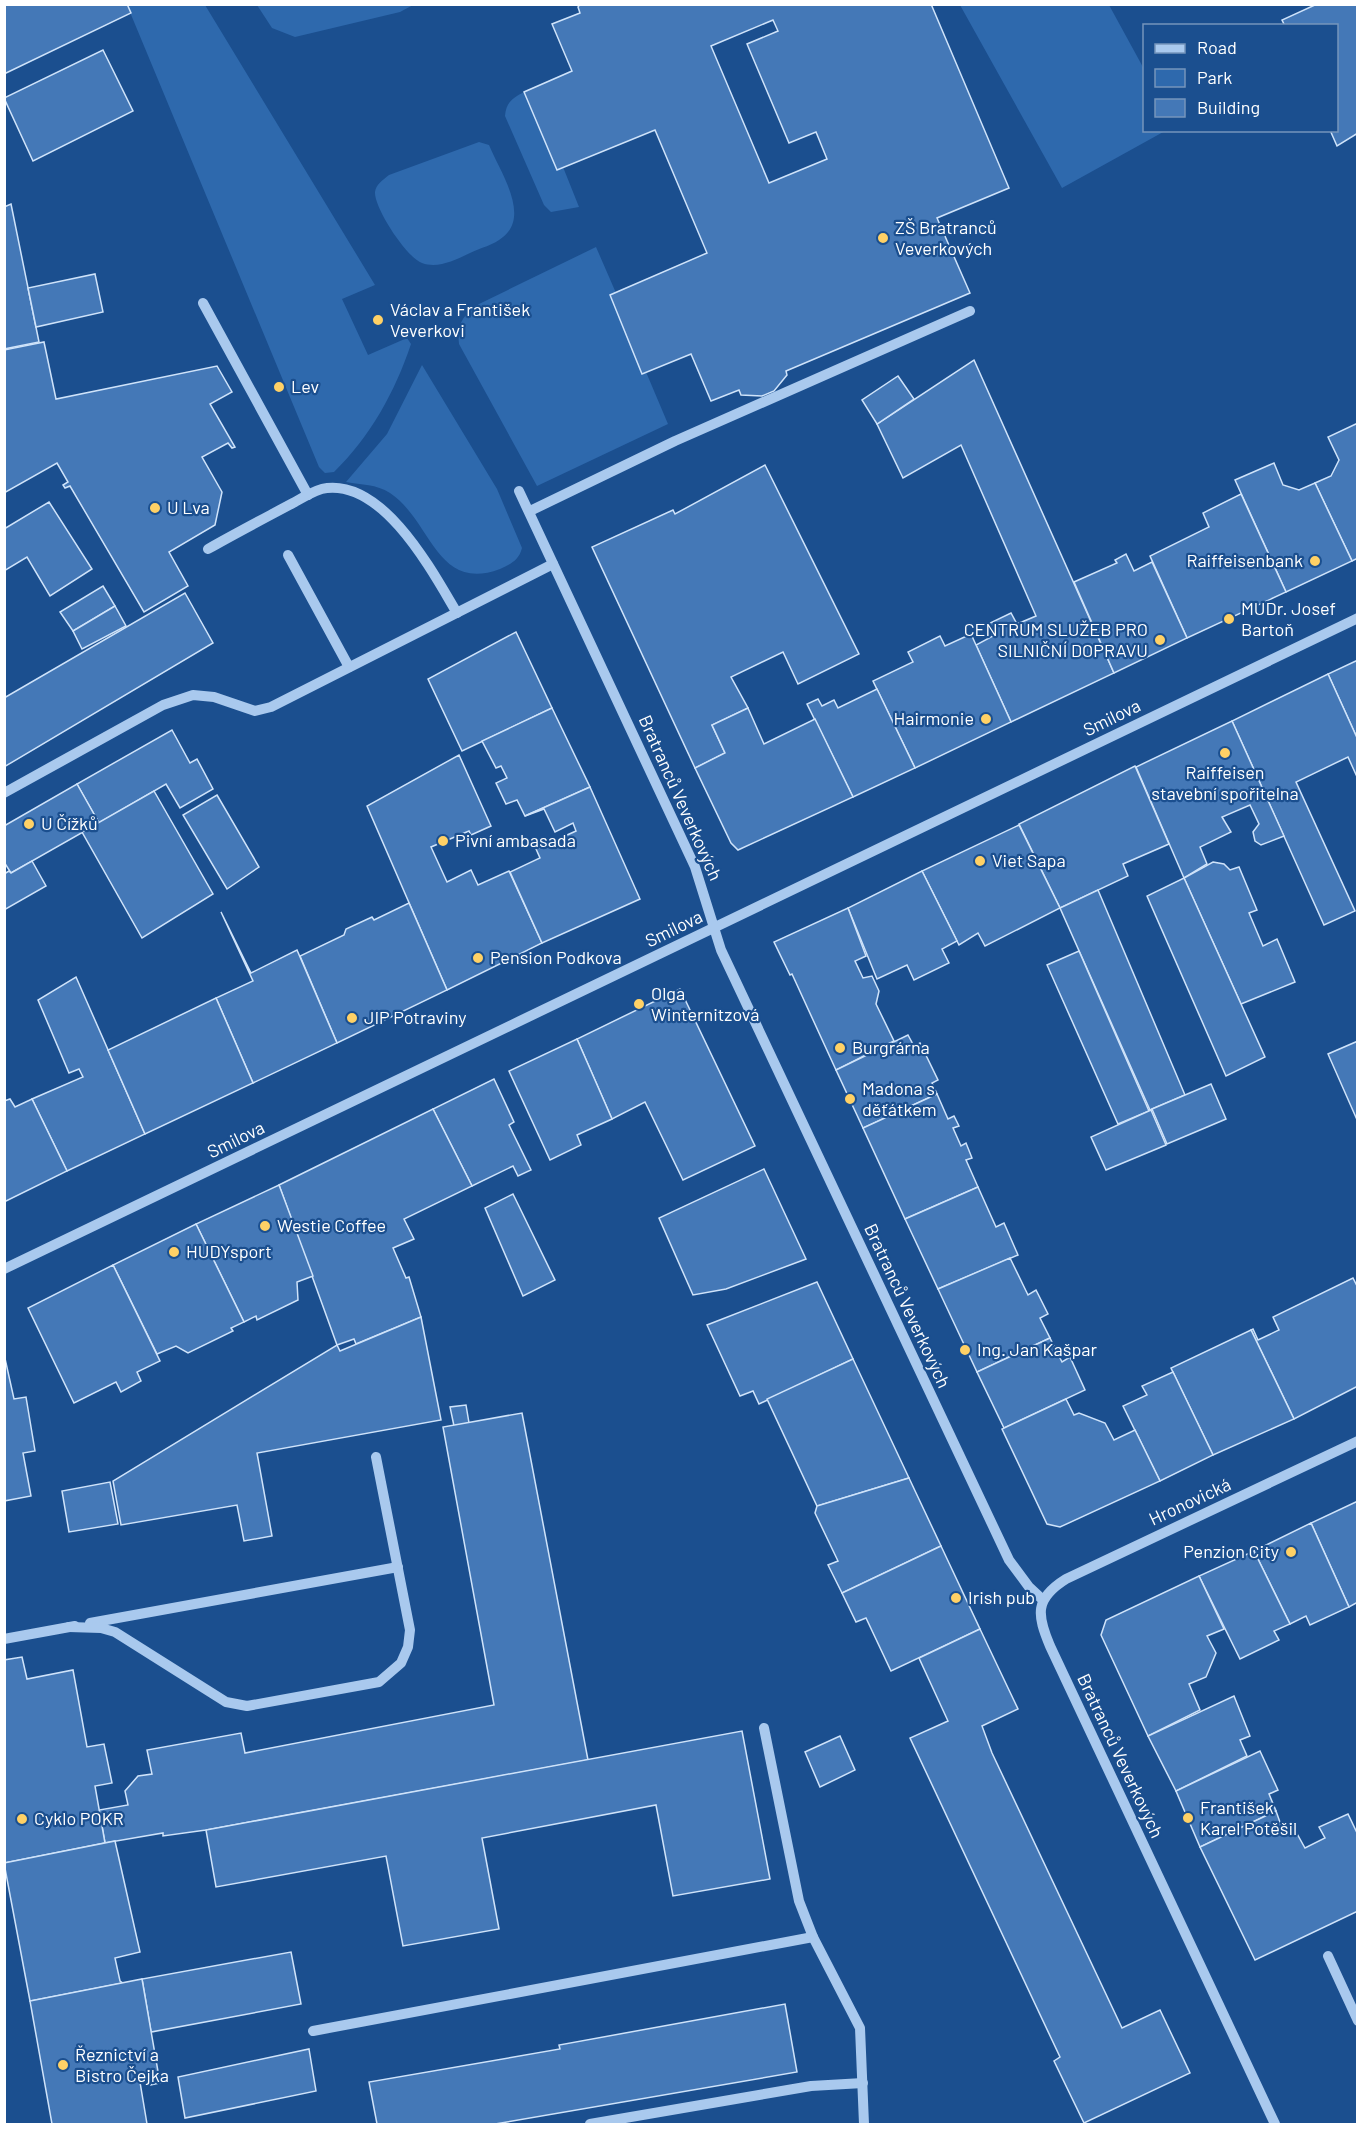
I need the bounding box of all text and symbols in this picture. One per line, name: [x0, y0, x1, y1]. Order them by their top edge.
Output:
legend: [1143, 24, 1338, 132]
text: Road: [1197, 36, 1237, 58]
text: Park: [1197, 66, 1232, 88]
text: Building: [1197, 96, 1260, 118]
place label: ZŠ Bratranců Veverkových: [895, 216, 997, 259]
marker: ZŠ Bratranců Veverkových: [876, 231, 890, 245]
place label: Václav a František Veverkovi: [390, 298, 530, 341]
marker: Václav a František Veverkovi: [371, 313, 385, 327]
place label: Lev: [291, 375, 320, 397]
marker: Lev: [272, 380, 286, 394]
place label: U Lva: [167, 496, 210, 518]
marker: U Lva: [148, 501, 162, 515]
place label: Raiffeisenbank: [1186, 549, 1303, 571]
marker: Raiffeisenbank: [1308, 554, 1322, 568]
place label: MUDr. Josef Bartoň: [1241, 597, 1336, 640]
marker: MUDr. Josef Bartoň: [1222, 612, 1236, 626]
place label: CENTRUM SLUŽEB PRO SILNIČNÍ DOPRAVU: [964, 618, 1148, 661]
marker: CENTRUM SLUŽEB PRO SILNIČNÍ DOPRAVU: [1153, 633, 1167, 647]
street label: Smilova: [1079, 694, 1144, 740]
place label: Hairmonie: [893, 707, 974, 729]
street label: Bratranců Veverkových: [635, 712, 727, 884]
marker: Hairmonie: [979, 712, 993, 726]
marker: Raiffeisen stavební spořitelna: [1218, 746, 1232, 760]
place label: Raiffeisen stavební spořitelna: [1151, 761, 1299, 804]
place label: U Čížků: [41, 812, 98, 834]
marker: U Čížků: [22, 817, 36, 831]
place label: Pivní ambasada: [455, 829, 576, 851]
marker: Pivní ambasada: [436, 834, 450, 848]
place label: Viet Sapa: [992, 849, 1066, 871]
marker: Viet Sapa: [973, 854, 987, 868]
street label: Smilova: [641, 905, 706, 951]
place label: Pension Podkova: [490, 946, 622, 968]
marker: Pension Podkova: [471, 951, 485, 965]
place label: Olga Winternitzová: [651, 982, 759, 1025]
marker: Olga Winternitzová: [632, 997, 646, 1011]
place label: JIP Potraviny: [364, 1006, 466, 1028]
marker: JIP Potraviny: [345, 1011, 359, 1025]
place label: Burgrárna: [852, 1036, 930, 1058]
marker: Burgrárna: [833, 1041, 847, 1055]
place label: Madona s děťátkem: [862, 1077, 937, 1120]
marker: Madona s děťátkem: [843, 1092, 857, 1106]
street label: Smilova: [203, 1116, 268, 1162]
place label: Westie Coffee: [277, 1214, 386, 1236]
marker: Westie Coffee: [258, 1219, 272, 1233]
street label: Bratranců Veverkových: [860, 1220, 956, 1391]
place label: HUDYsport: [186, 1240, 272, 1262]
marker: HUDYsport: [167, 1245, 181, 1259]
place label: Ing. Jan Kašpar: [977, 1338, 1098, 1360]
marker: Ing. Jan Kašpar: [958, 1343, 972, 1357]
street label: Hronovická: [1145, 1473, 1234, 1530]
place label: Penzion City: [1183, 1540, 1279, 1562]
marker: Penzion City: [1284, 1545, 1298, 1559]
place label: Irish pub: [968, 1586, 1035, 1608]
marker: Irish pub: [949, 1591, 963, 1605]
street label: Bratranců Veverkových: [1073, 1670, 1169, 1841]
place label: František Karel Potěšil: [1200, 1796, 1297, 1839]
place label: Cyklo POKR: [34, 1807, 124, 1829]
marker: František Karel Potěšil: [1181, 1811, 1195, 1825]
marker: Cyklo POKR: [15, 1812, 29, 1826]
place label: Řeznictví a Bistro Čejka: [75, 2043, 169, 2086]
marker: Řeznictví a Bistro Čejka: [56, 2058, 70, 2072]

